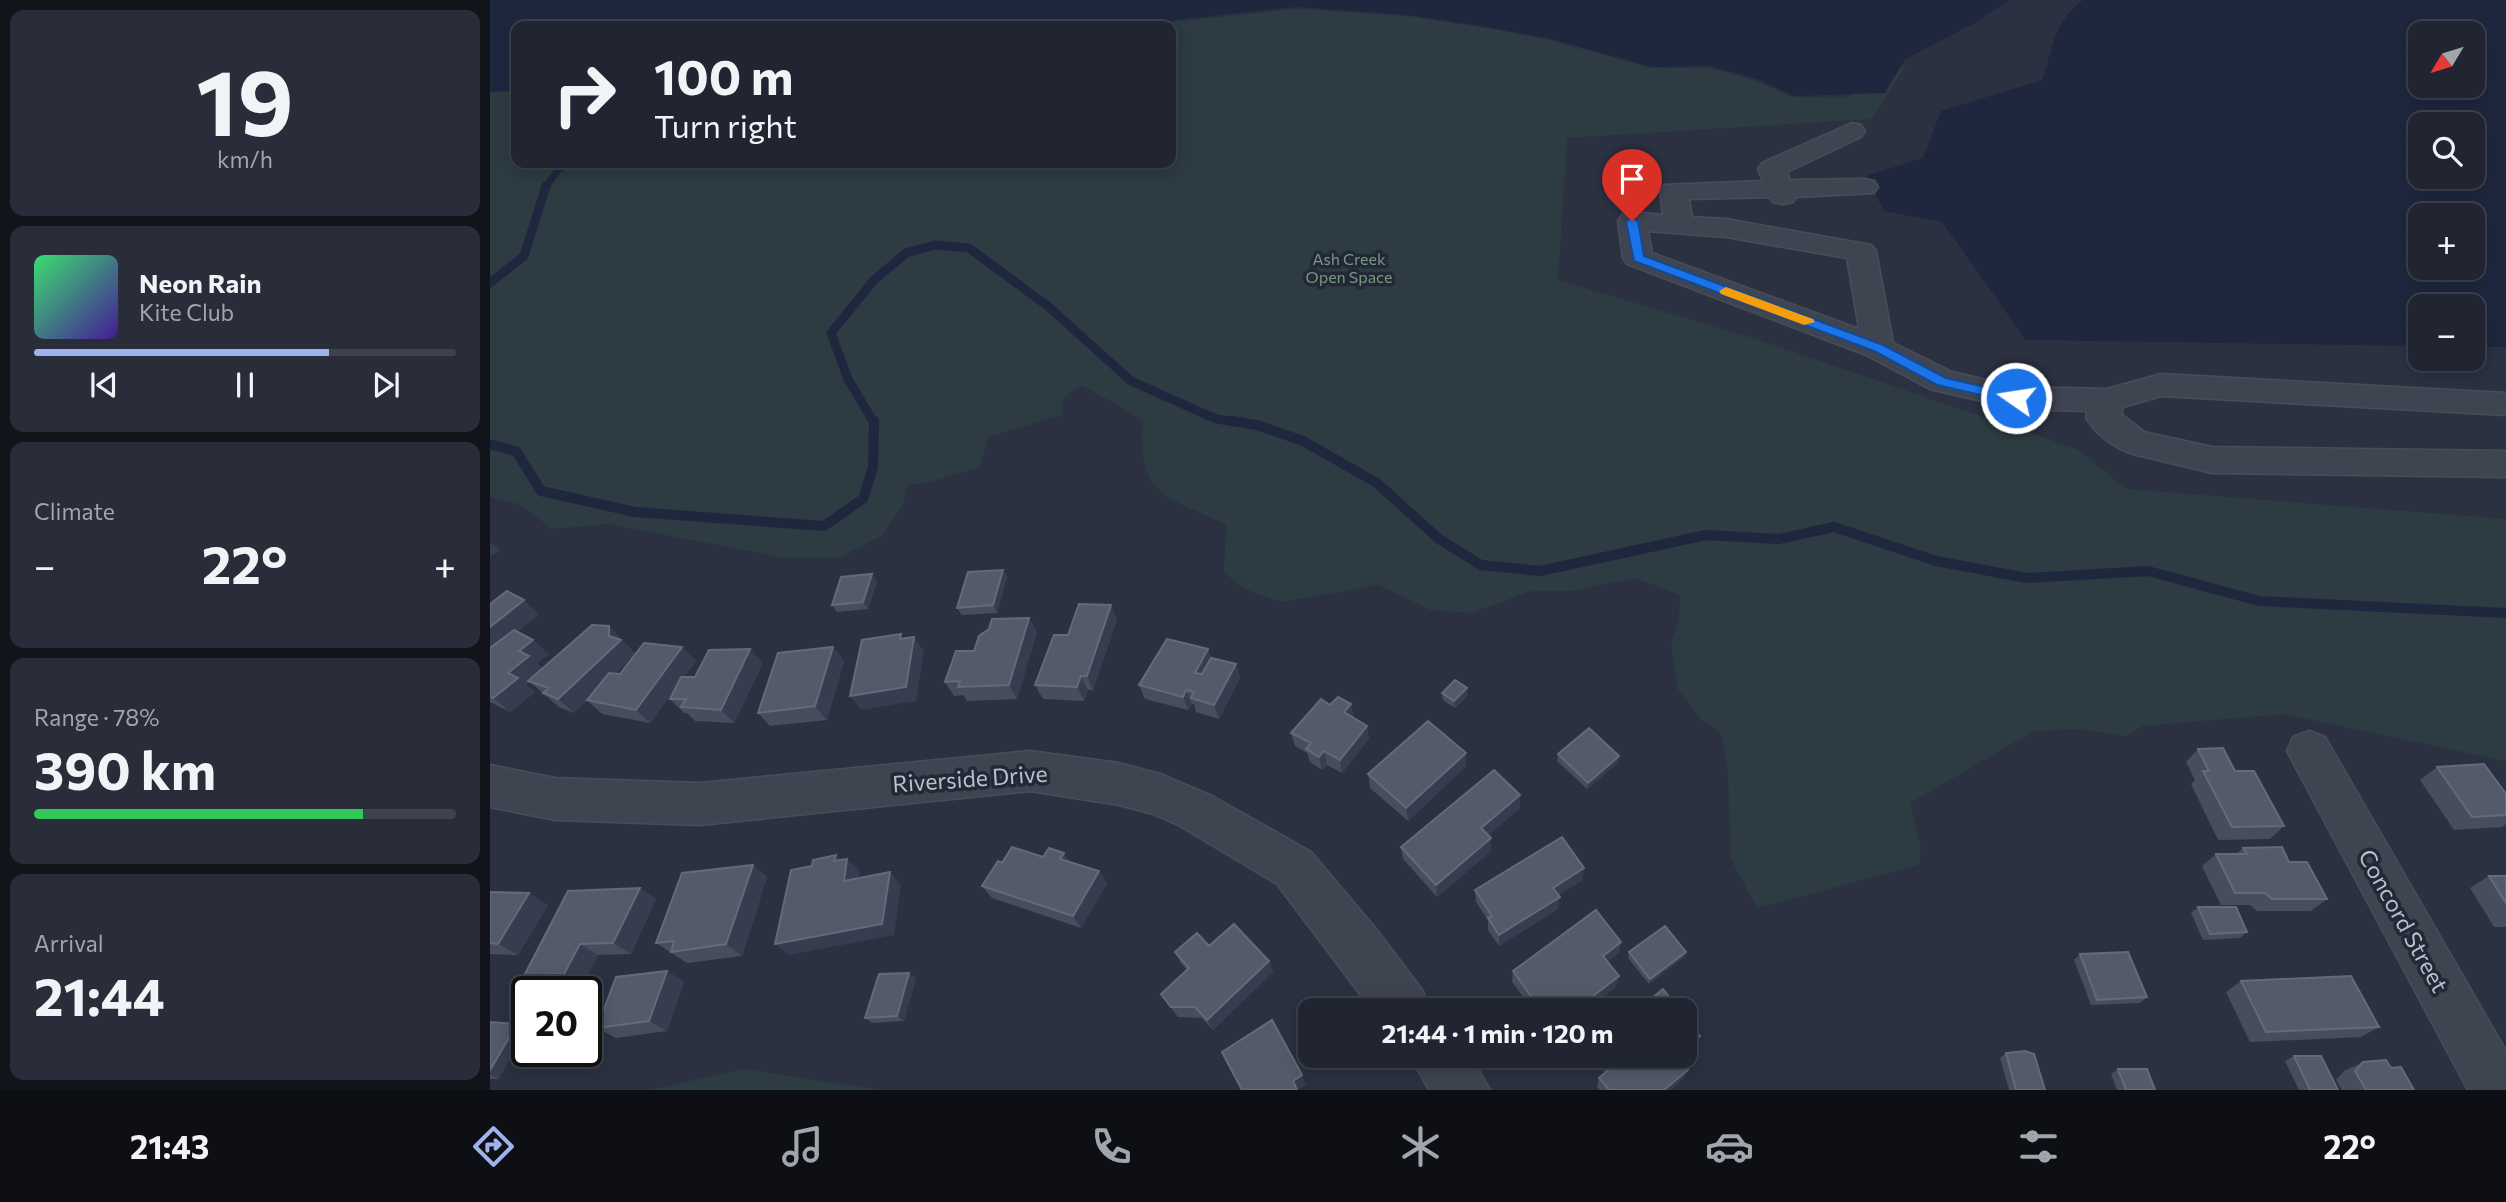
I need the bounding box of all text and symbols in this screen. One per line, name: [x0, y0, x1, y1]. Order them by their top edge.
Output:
north arrow: [2408, 21, 2485, 98]
map controls: [2408, 21, 2485, 371]
text: 19: [196, 43, 294, 155]
text: 100 m: [654, 45, 793, 105]
icon: right: [539, 49, 630, 140]
text: Turn right: [654, 105, 797, 145]
button: search: [2408, 112, 2485, 189]
text: km/h: [217, 145, 273, 173]
pin: [1602, 149, 1662, 221]
icon: arrive: [1613, 160, 1651, 198]
button: +: [2408, 203, 2485, 280]
park label: Ash Creek Open Space: [1306, 249, 1392, 286]
text: Neon Rain: [139, 267, 262, 298]
button: −: [2408, 294, 2485, 371]
text: Kite Club: [139, 298, 234, 326]
position arrow: [1979, 361, 2053, 435]
icon: previous: [85, 366, 123, 404]
icon: pause: [226, 366, 264, 404]
icon: next: [367, 366, 405, 404]
text: Climate: [34, 497, 115, 525]
text: 22°: [202, 531, 287, 595]
text: −: [34, 541, 56, 588]
text: +: [434, 541, 456, 588]
text: Range · 78%: [34, 703, 159, 731]
text: 390 km: [34, 737, 216, 801]
street label: Riverside Drive: [891, 759, 1048, 797]
street label: Concord Street: [2353, 844, 2455, 997]
text: Arrival: [34, 929, 104, 957]
text: 21:44: [34, 963, 165, 1027]
speed limit sign: 20: [511, 976, 602, 1067]
text: 21:44 · 1 min · 120 m: [1382, 1017, 1613, 1048]
icon: directions: [469, 1122, 518, 1171]
icon: music: [778, 1122, 827, 1171]
icon: phone: [1087, 1122, 1136, 1171]
icon: climate: [1396, 1122, 1445, 1171]
icon: car: [1705, 1122, 1754, 1171]
icon: filters: [2014, 1122, 2063, 1171]
text: 21:43: [130, 1126, 209, 1166]
text: 22°: [2323, 1126, 2376, 1166]

